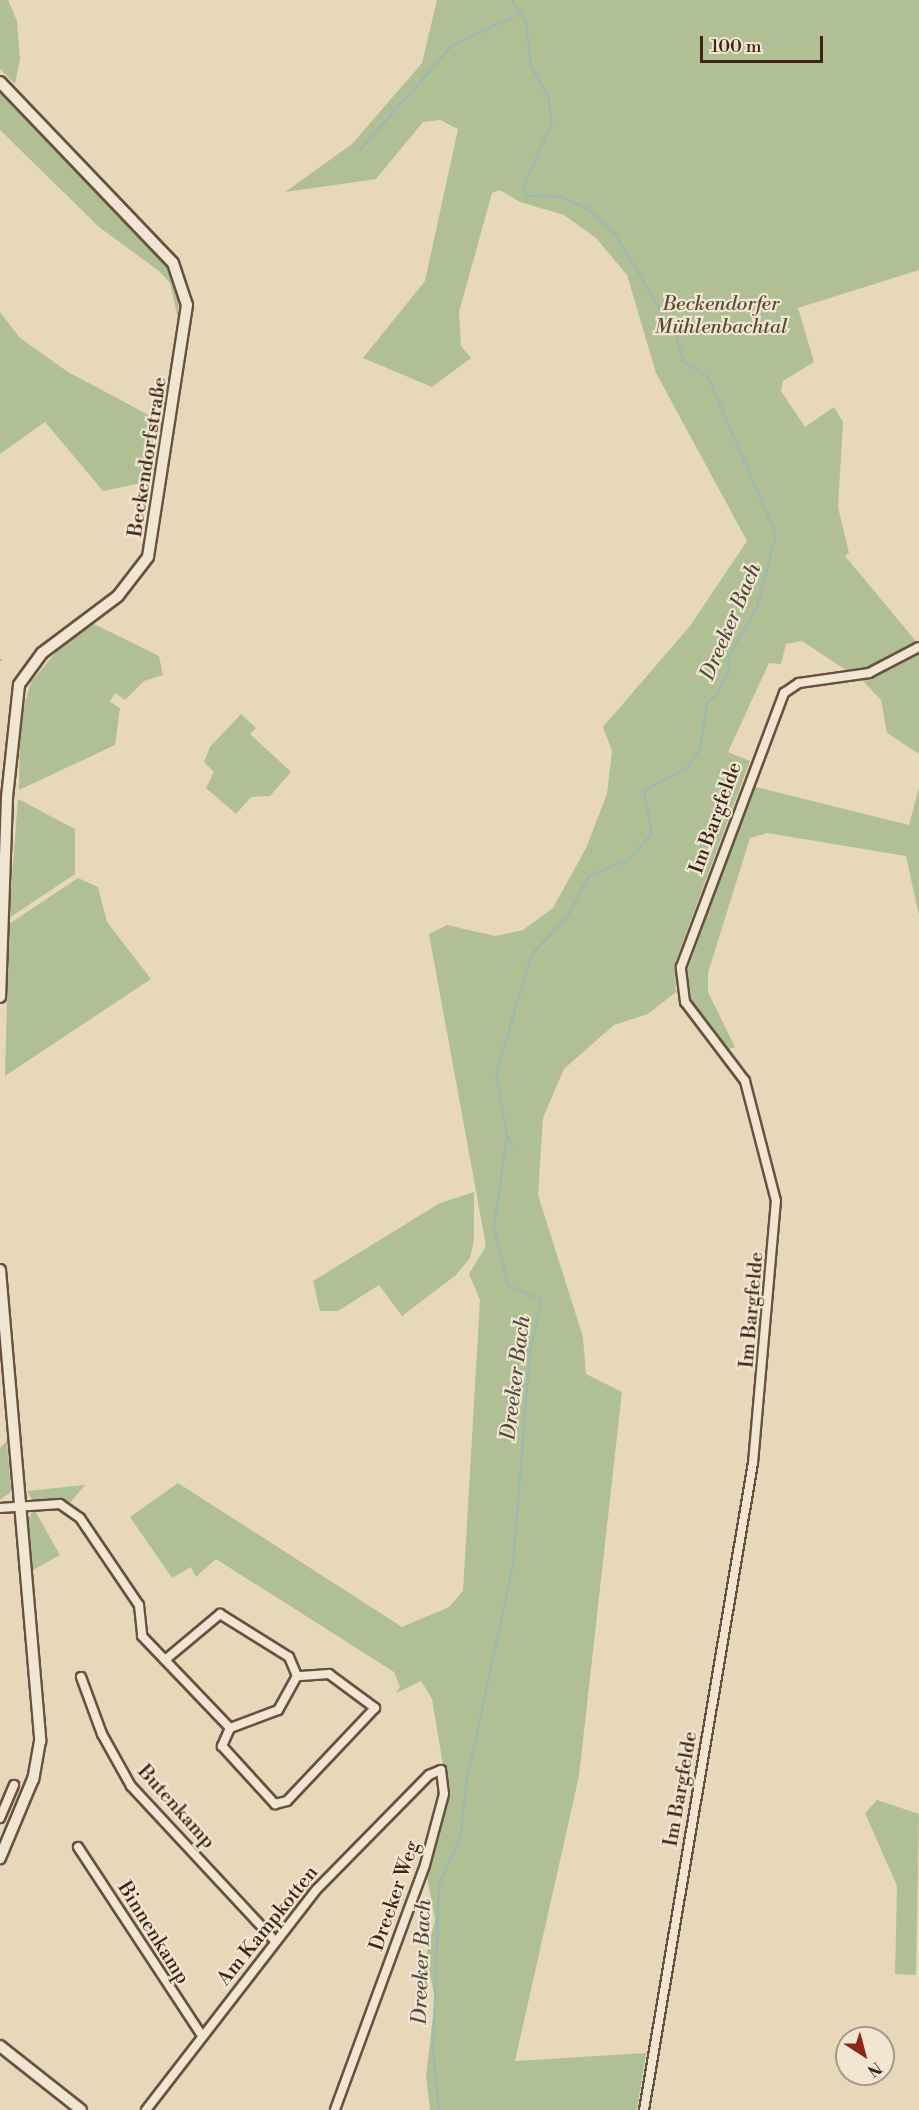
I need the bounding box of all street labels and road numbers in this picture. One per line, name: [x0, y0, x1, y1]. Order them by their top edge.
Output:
street label: Beckendorfstraße: [124, 375, 172, 539]
street label: Im Bargfelde: [685, 759, 747, 877]
street label: Im Bargfelde: [735, 1251, 769, 1369]
street label: Im Bargfelde: [659, 1730, 703, 1848]
street label: Butenkamp: [132, 1760, 220, 1854]
street label: Dreeker Weg: [365, 1838, 425, 1954]
street label: Am Kampkotten: [212, 1861, 324, 1991]
street label: Binnenkamp: [112, 1877, 194, 1989]

